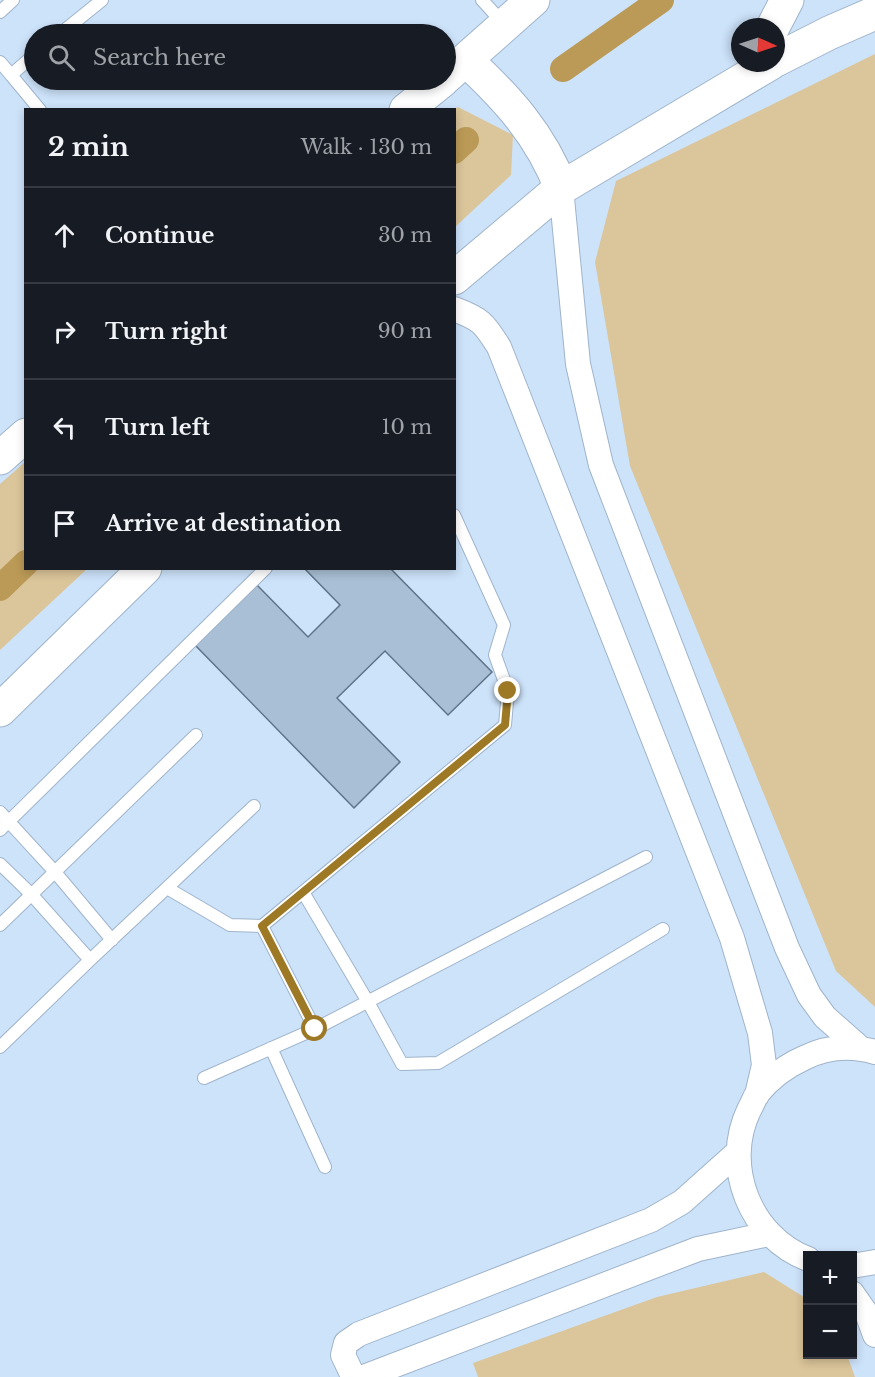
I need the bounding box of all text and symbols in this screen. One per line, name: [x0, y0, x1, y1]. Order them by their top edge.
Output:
north arrow: [731, 18, 785, 72]
search box: [24, 24, 456, 90]
icon: search: [45, 41, 78, 74]
text: Search here: [93, 44, 226, 71]
text: 2 min: [48, 131, 129, 163]
text: Walk · 130 m: [301, 135, 432, 159]
icon: ahead: [48, 219, 81, 252]
text: Continue: [105, 222, 214, 249]
text: 30 m: [378, 223, 432, 247]
icon: right: [48, 315, 81, 348]
text: Turn right: [105, 318, 227, 345]
text: 90 m: [378, 319, 432, 343]
icon: left: [48, 411, 81, 444]
text: Turn left: [105, 414, 210, 441]
text: 10 m: [382, 415, 432, 439]
icon: arrive: [48, 507, 81, 540]
text: Arrive at destination: [105, 510, 342, 537]
route end: [494, 677, 520, 703]
route start: [301, 1015, 327, 1041]
map controls: [803, 1251, 857, 1359]
button: +: [803, 1251, 857, 1305]
button: −: [803, 1305, 857, 1359]

